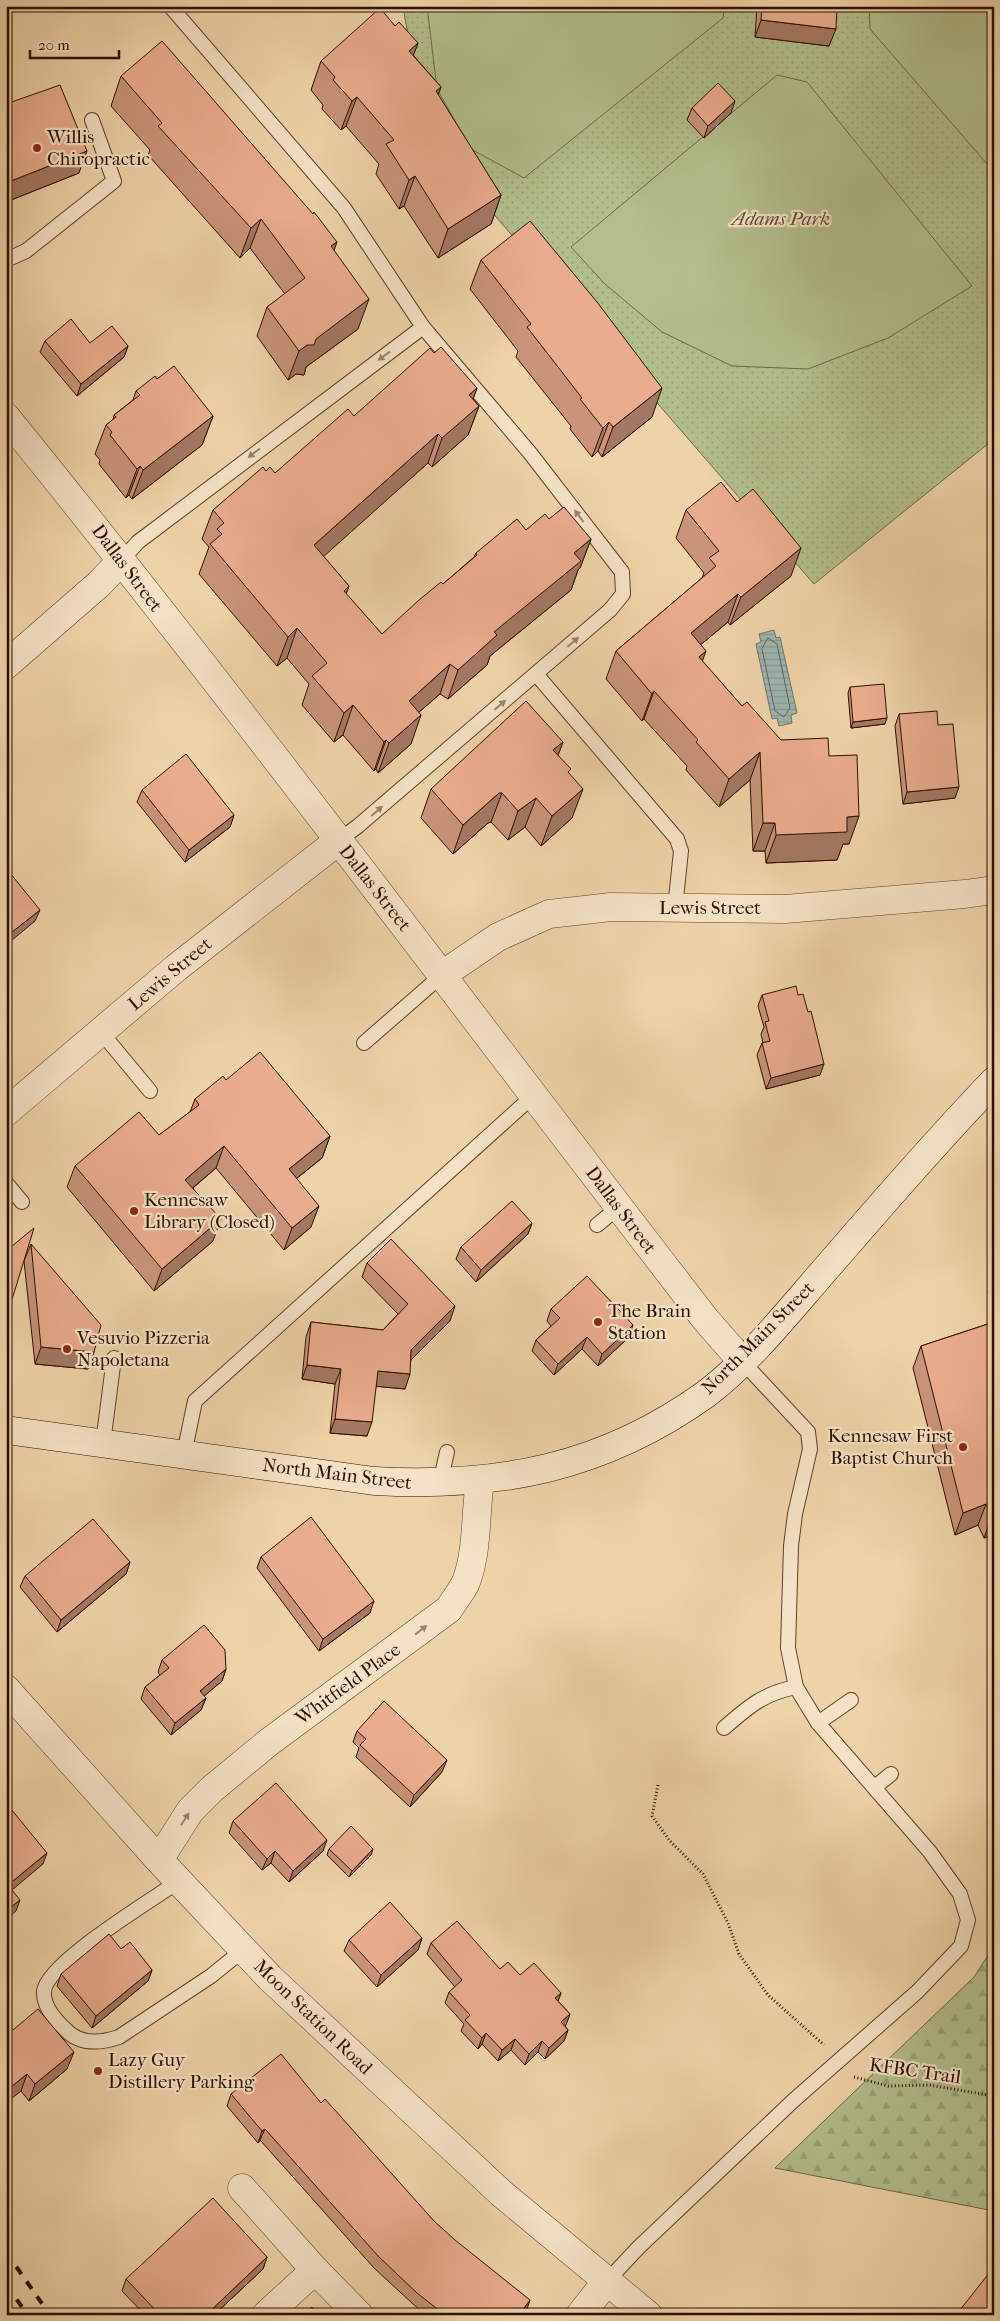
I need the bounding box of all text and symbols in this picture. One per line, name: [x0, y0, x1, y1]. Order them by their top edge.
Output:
scale bar: [30, 28, 119, 60]
text: 20 m: [38, 36, 70, 54]
place label: Willis Chiropractic: [46, 126, 150, 170]
marker: Willis Chiropractic: [31, 142, 43, 154]
park label: Adams Park: [730, 208, 830, 230]
one-way arrow: [378, 351, 391, 362]
one-way arrow: [248, 448, 261, 459]
one-way arrow: [574, 510, 585, 523]
street label: Dallas Street: [87, 520, 167, 616]
one-way arrow: [566, 637, 579, 648]
one-way arrow: [494, 700, 506, 711]
one-way arrow: [370, 805, 383, 816]
street label: Dallas Street: [334, 840, 416, 936]
street label: Lewis Street: [659, 897, 761, 919]
street label: Lewis Street: [124, 933, 216, 1015]
street label: Dallas Street: [581, 1162, 661, 1258]
place label: Kennesaw Library (Closed): [144, 1189, 275, 1233]
marker: Kennesaw Library (Closed): [128, 1205, 140, 1217]
street label: North Main Street: [697, 1277, 819, 1399]
place label: The Brain Station: [608, 1300, 691, 1344]
marker: The Brain Station: [592, 1316, 604, 1328]
place label: Vesuvio Pizzeria Napoletana: [76, 1327, 210, 1371]
marker: Vesuvio Pizzeria Napoletana: [61, 1343, 73, 1355]
place label: Kennesaw First Baptist Church: [827, 1425, 953, 1469]
marker: Kennesaw First Baptist Church: [957, 1441, 969, 1453]
street label: North Main Street: [261, 1454, 413, 1494]
one-way arrow: [414, 1625, 427, 1636]
street label: Whitfield Place: [290, 1639, 405, 1730]
one-way arrow: [180, 1812, 190, 1825]
street label: Moon Station Road: [249, 1955, 377, 2080]
place label: Lazy Guy Distillery Parking: [108, 2049, 255, 2093]
street label: KFBC Trail: [868, 2054, 962, 2088]
marker: Lazy Guy Distillery Parking: [92, 2065, 104, 2077]

